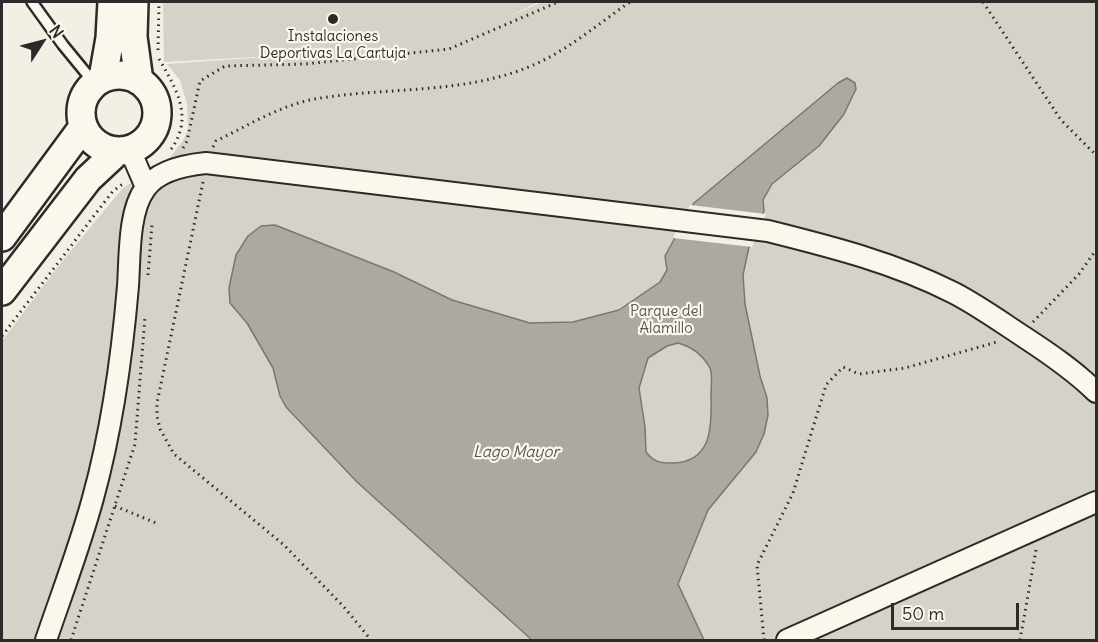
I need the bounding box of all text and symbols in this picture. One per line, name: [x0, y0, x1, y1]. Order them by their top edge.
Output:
north arrow: [12, 12, 72, 72]
marker: Instalaciones Deportivas La Cartuja: [326, 12, 340, 26]
text: N: [45, 21, 68, 42]
place label: Instalaciones Deportivas La Cartuja: [260, 28, 406, 63]
park label: Parque del Alamillo: [630, 303, 702, 338]
water label: Lago Mayor: [473, 442, 559, 462]
scale bar: [894, 591, 1022, 629]
text: 50 m: [902, 602, 944, 625]

